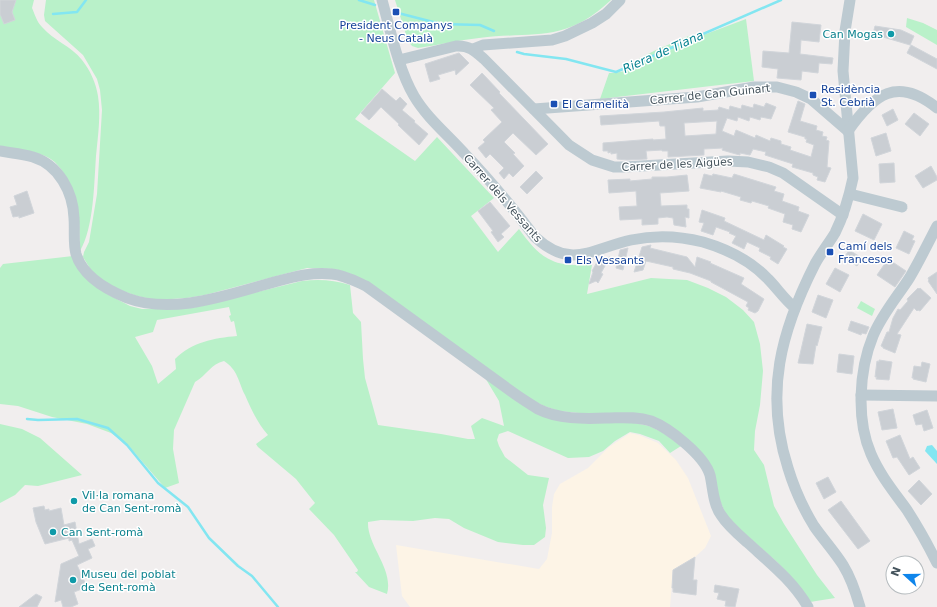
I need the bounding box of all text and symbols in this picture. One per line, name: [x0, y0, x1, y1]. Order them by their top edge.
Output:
marker: President Companys - Neus Català: [391, 7, 401, 17]
place label: President Companys - Neus Català: [340, 19, 453, 45]
water label: Riera de Tiana: [620, 28, 706, 76]
place label: Can Mogas: [822, 28, 883, 41]
marker: Can Mogas: [886, 29, 896, 39]
street label: Carrer de Can Guinart: [649, 82, 772, 107]
place label: Residència St. Cebrià: [821, 83, 880, 109]
marker: Residència St. Cebrià: [808, 90, 818, 100]
place label: El Carmelità: [562, 98, 629, 111]
marker: El Carmelità: [549, 99, 559, 109]
street label: Carrer dels Vessants: [461, 152, 545, 245]
street label: Carrer de les Aigües: [621, 155, 733, 174]
place label: Camí dels Francesos: [838, 240, 893, 266]
marker: Camí dels Francesos: [825, 247, 835, 257]
place label: Els Vessants: [576, 254, 644, 267]
marker: Els Vessants: [563, 255, 573, 265]
place label: Vil·la romana de Can Sent-romà: [82, 489, 182, 515]
marker: Vil·la romana de Can Sent-romà: [69, 496, 79, 506]
place label: Can Sent-romà: [61, 526, 143, 539]
marker: Can Sent-romà: [48, 527, 58, 537]
north arrow: [885, 555, 925, 595]
text: N: [888, 565, 904, 578]
place label: Museu del poblat de Sent-romà: [81, 568, 176, 594]
marker: Museu del poblat de Sent-romà: [68, 575, 78, 585]

